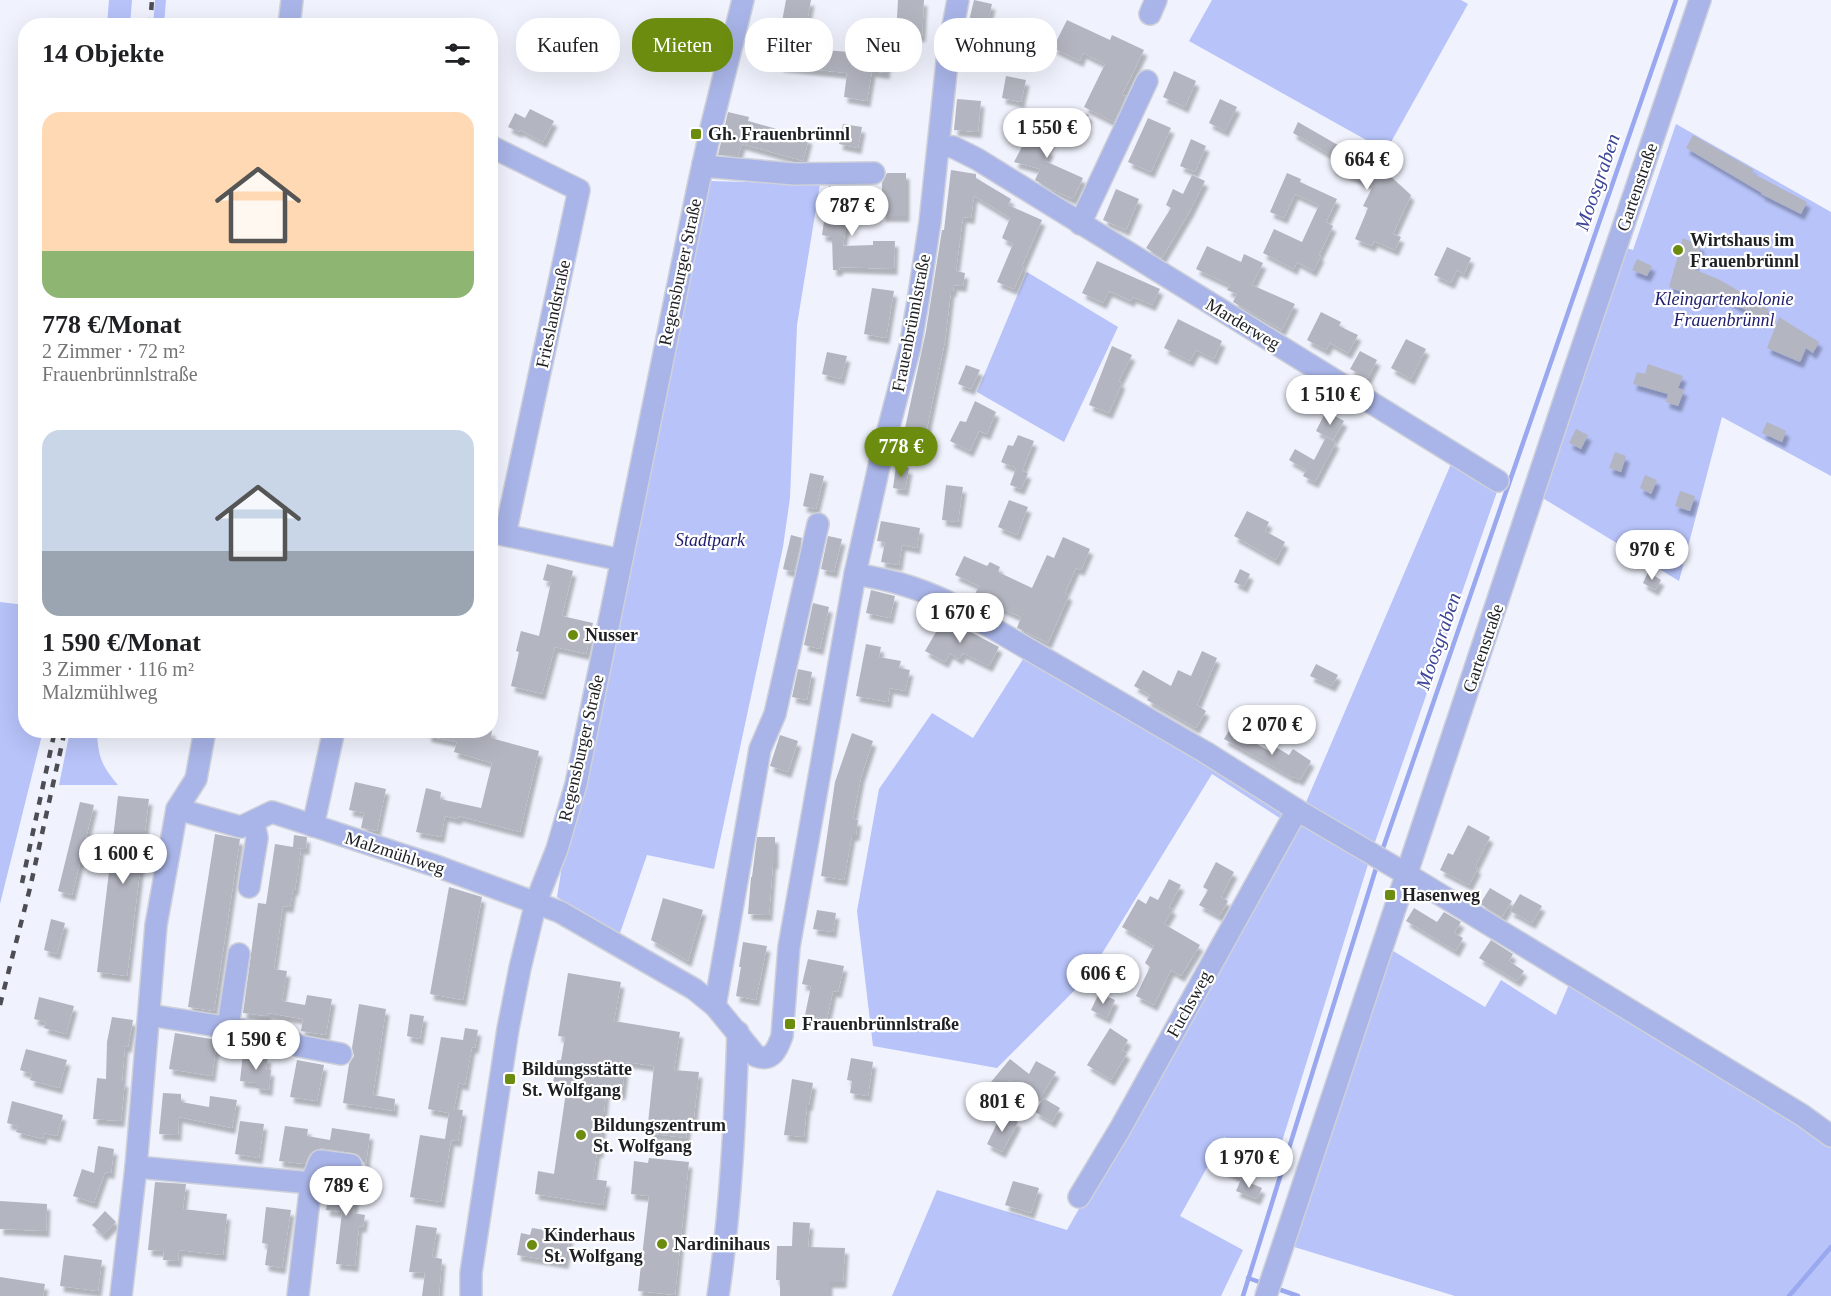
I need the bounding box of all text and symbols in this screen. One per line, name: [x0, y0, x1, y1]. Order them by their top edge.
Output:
chip: Kaufen: [516, 18, 620, 72]
chip: Mieten: [632, 18, 733, 72]
chip: Filter: [745, 18, 833, 72]
chip: Neu: [845, 18, 922, 72]
chip: Wohnung: [934, 18, 1057, 72]
icon: filters: [441, 38, 474, 71]
text: 14 Objekte: [42, 39, 164, 68]
pin: 1 550 €: [992, 108, 1102, 159]
text: 1 550 €: [1017, 116, 1077, 138]
place label: Gh. Frauenbrünnl: [708, 124, 850, 144]
marker: Gh. Frauenbrünnl: [689, 127, 703, 141]
water label: Moosgraben: [1570, 131, 1625, 235]
pin: 664 €: [1325, 140, 1409, 191]
street label: Gartenstraße: [1613, 140, 1661, 234]
text: 664 €: [1345, 148, 1390, 170]
icon: home: [204, 151, 312, 259]
pin: 787 €: [810, 186, 894, 237]
text: 787 €: [830, 194, 875, 216]
street label: Regensburger Straße: [655, 196, 705, 348]
place label: Wirtshaus im Frauenbrünnl: [1690, 230, 1799, 271]
marker: Wirtshaus im Frauenbrünnl: [1671, 243, 1685, 257]
street label: Frauenbrünnlstraße: [888, 252, 934, 394]
street label: Frieslandstraße: [532, 258, 574, 370]
park label: Kleingartenkolonie Frauenbrünnl: [1654, 289, 1793, 330]
street label: Marderweg: [1202, 294, 1284, 354]
text: 778 €/Monat: [42, 310, 181, 339]
text: 2 Zimmer · 72 m²: [42, 340, 185, 362]
text: Frauenbrünnlstraße: [42, 363, 198, 385]
pin: 1 510 €: [1275, 375, 1385, 426]
text: 1 510 €: [1300, 383, 1360, 405]
pin: 778 €: [859, 427, 943, 478]
text: 778 €: [879, 435, 924, 457]
icon: home: [204, 469, 312, 577]
park label: Stadtpark: [675, 530, 746, 550]
pin: 970 €: [1610, 530, 1694, 581]
text: 970 €: [1630, 538, 1675, 560]
water label: Moosgraben: [1411, 590, 1466, 694]
pin: 1 670 €: [905, 593, 1015, 644]
text: 1 670 €: [930, 601, 990, 623]
street label: Gartenstraße: [1459, 601, 1507, 695]
place label: Nusser: [585, 625, 638, 645]
text: 1 590 €/Monat: [42, 628, 201, 657]
marker: Nusser: [566, 628, 580, 642]
text: 3 Zimmer · 116 m²: [42, 658, 194, 680]
street label: Regensburger Straße: [554, 673, 608, 823]
text: Malzmühlweg: [42, 681, 158, 703]
pin: 2 070 €: [1217, 705, 1327, 756]
text: 2 070 €: [1242, 713, 1302, 735]
street label: Malzmühlweg: [342, 827, 448, 879]
pin: 1 600 €: [68, 834, 178, 885]
text: 1 600 €: [93, 842, 153, 864]
place label: Hasenweg: [1402, 885, 1480, 905]
marker: Hasenweg: [1383, 888, 1397, 902]
pin: 606 €: [1061, 954, 1145, 1005]
text: 606 €: [1081, 962, 1126, 984]
street label: Fuchsweg: [1163, 967, 1215, 1041]
place label: Frauenbrünnlstraße: [802, 1014, 959, 1034]
marker: Frauenbrünnlstraße: [783, 1017, 797, 1031]
pin: 1 590 €: [201, 1020, 311, 1071]
text: 1 590 €: [226, 1028, 286, 1050]
place label: Bildungsstätte St. Wolfgang: [522, 1059, 632, 1100]
marker: Bildungsstätte St. Wolfgang: [503, 1072, 517, 1086]
pin: 801 €: [960, 1082, 1044, 1133]
text: 801 €: [980, 1090, 1025, 1112]
place label: Bildungszentrum St. Wolfgang: [593, 1115, 726, 1156]
marker: Bildungszentrum St. Wolfgang: [574, 1128, 588, 1142]
pin: 1 970 €: [1194, 1138, 1304, 1189]
text: 1 970 €: [1219, 1146, 1279, 1168]
pin: 789 €: [304, 1166, 388, 1217]
text: 789 €: [324, 1174, 369, 1196]
place label: Kinderhaus St. Wolfgang: [544, 1225, 643, 1266]
place label: Nardinihaus: [674, 1234, 770, 1254]
marker: Nardinihaus: [655, 1237, 669, 1251]
marker: Kinderhaus St. Wolfgang: [525, 1238, 539, 1252]

